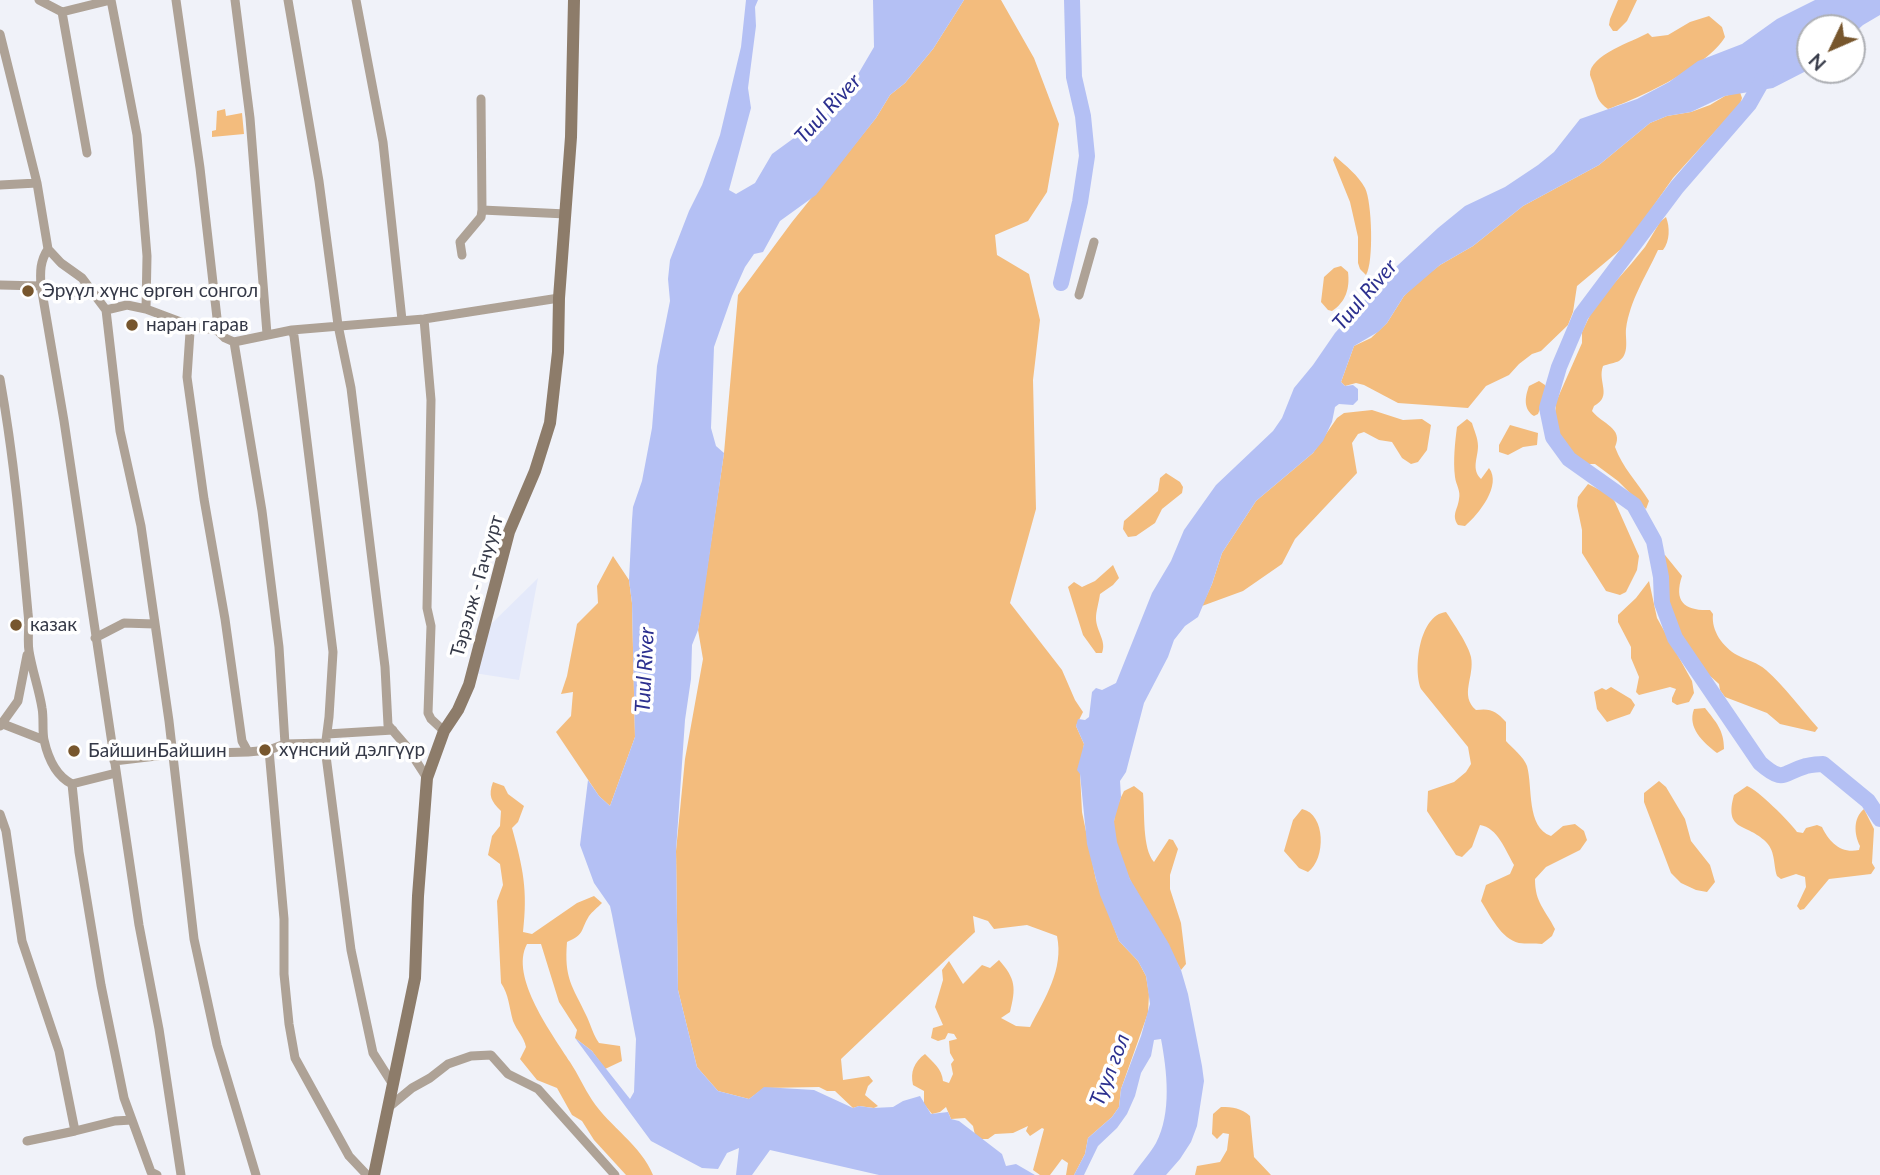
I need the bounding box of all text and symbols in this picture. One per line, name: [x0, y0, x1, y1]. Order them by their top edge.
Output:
north arrow: [1796, 14, 1866, 84]
text: N: [1804, 49, 1830, 76]
water label: Tuul River: [790, 69, 866, 149]
water label: Tuul River: [1327, 254, 1403, 336]
place label: Эрүүл хүнс өргөн сонгол: [42, 280, 258, 302]
marker: Эрүүл хүнс өргөн сонгол: [20, 283, 36, 299]
place label: наран гарав: [146, 314, 248, 336]
marker: наран гарав: [124, 317, 140, 333]
street label: Тэрэлж - Гачуурт: [446, 512, 508, 660]
place label: казак: [30, 614, 77, 636]
marker: казак: [8, 617, 24, 633]
water label: Tuul River: [630, 627, 660, 713]
place label: хүнсний дэлгүүр: [279, 739, 425, 761]
place label: БайшинБайшин: [88, 740, 227, 762]
marker: хүнсний дэлгүүр: [257, 742, 273, 758]
marker: БайшинБайшин: [66, 743, 82, 759]
water label: Туул гол: [1085, 1030, 1135, 1110]

